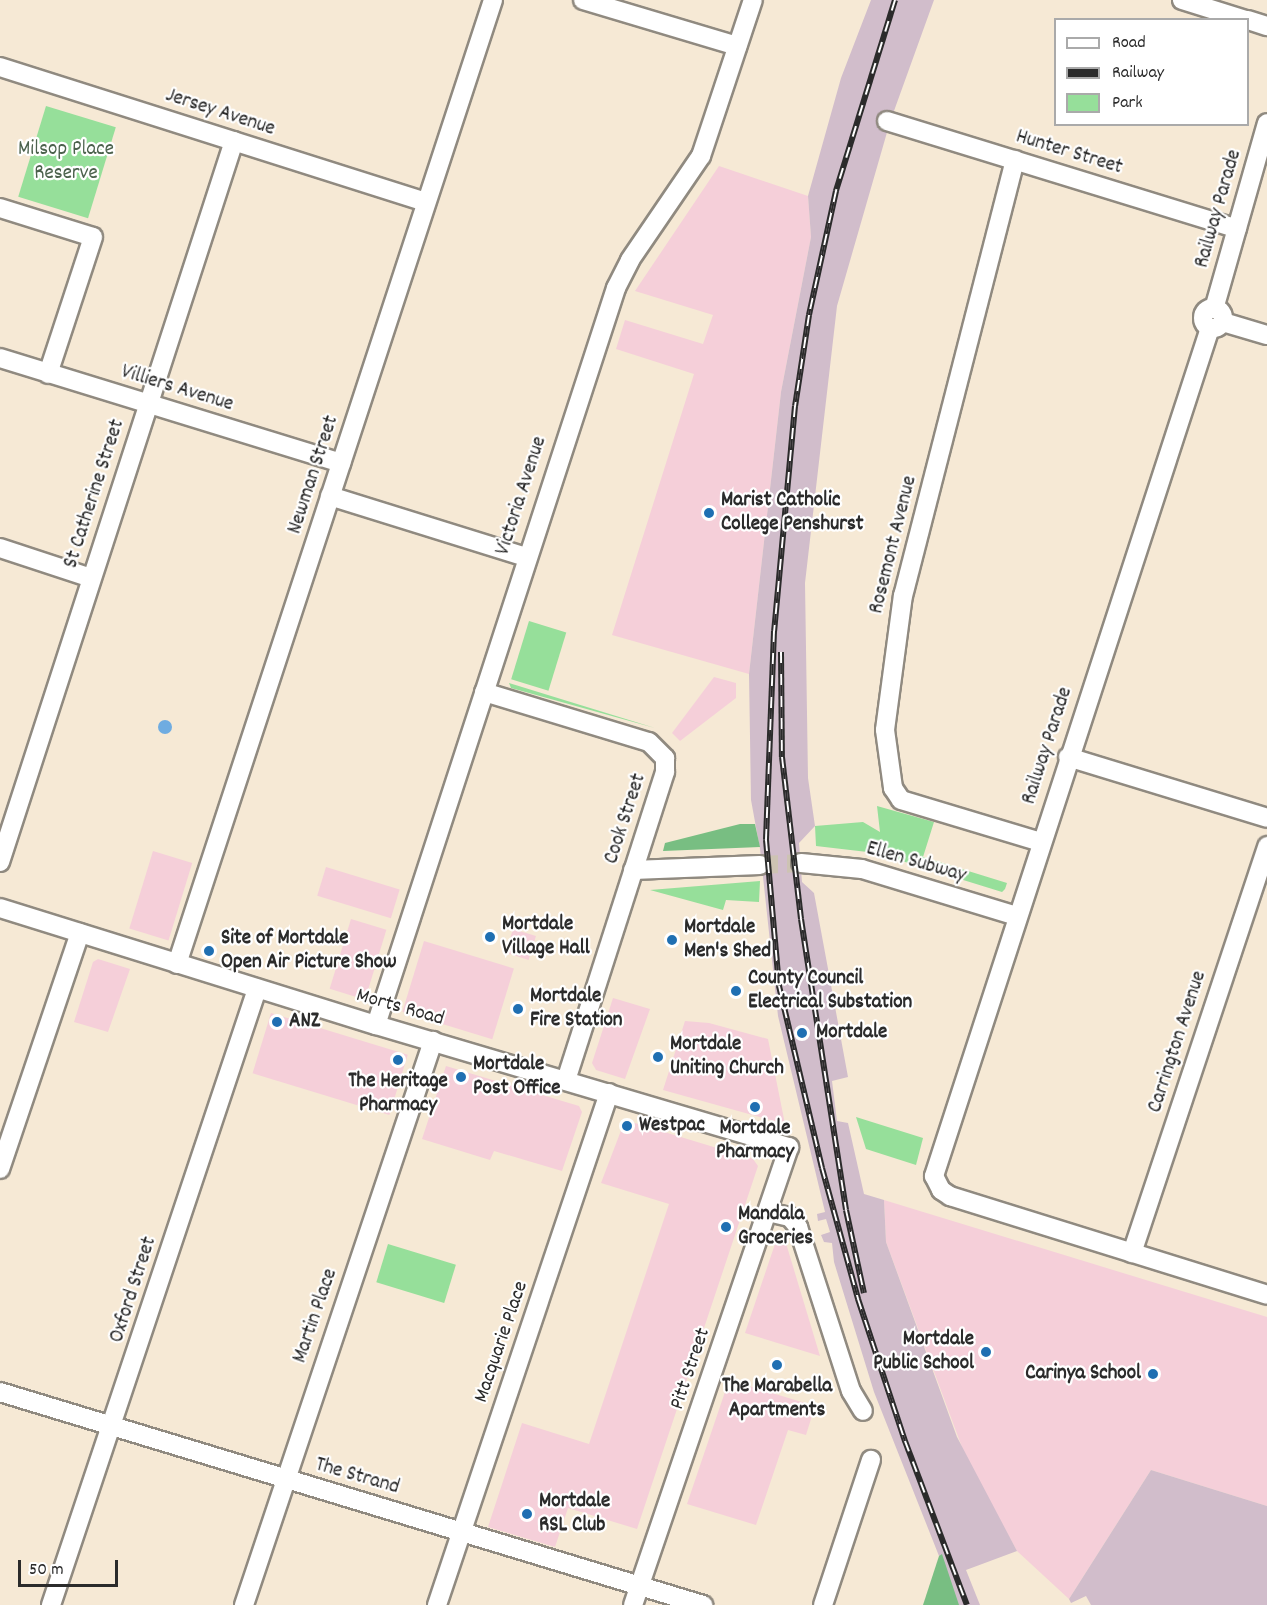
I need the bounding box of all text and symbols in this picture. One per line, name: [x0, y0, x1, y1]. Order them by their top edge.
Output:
legend: [1054, 18, 1249, 126]
text: Road: [1112, 31, 1146, 56]
text: Railway: [1112, 61, 1164, 86]
street label: Jersey Avenue: [162, 83, 278, 143]
text: Park: [1112, 91, 1143, 116]
street label: Hunter Street: [1013, 125, 1125, 181]
park label: Milsop Place Reserve: [18, 137, 114, 187]
street label: Railway Parade: [1190, 147, 1248, 271]
street label: Villiers Avenue: [118, 360, 236, 418]
street label: Newman Street: [283, 413, 345, 537]
street label: St Catherine Street: [59, 416, 131, 572]
street label: Victoria Avenue: [491, 434, 553, 558]
street label: Rosemont Avenue: [865, 473, 923, 617]
place label: Marist Catholic College Penshurst: [721, 488, 864, 538]
marker: Marist Catholic College Penshurst: [702, 506, 716, 520]
street label: Railway Parade: [1017, 684, 1079, 808]
street label: Cook Street: [600, 771, 652, 867]
street label: Ellen Subway: [863, 837, 969, 889]
place label: Mortdale Village Hall: [502, 912, 590, 962]
place label: Mortdale Men's Shed: [684, 915, 771, 965]
place label: Site of Mortdale Open Air Picture Show: [221, 926, 397, 976]
marker: Mortdale Village Hall: [483, 930, 497, 944]
marker: Mortdale Men's Shed: [665, 933, 679, 947]
marker: Site of Mortdale Open Air Picture Show: [202, 944, 216, 958]
place label: County Council Electrical Substation: [748, 966, 912, 1016]
street label: Carrington Avenue: [1143, 968, 1213, 1116]
street label: Morts Road: [353, 983, 447, 1033]
place label: Mortdale Fire Station: [530, 984, 623, 1034]
marker: County Council Electrical Substation: [729, 984, 743, 998]
marker: Mortdale Fire Station: [511, 1002, 525, 1016]
place label: ANZ: [289, 1009, 320, 1035]
marker: ANZ: [270, 1015, 284, 1029]
place label: Mortdale: [816, 1020, 887, 1046]
marker: Mortdale: [793, 1024, 811, 1042]
place label: Mortdale Uniting Church: [670, 1032, 784, 1082]
marker: Mortdale Uniting Church: [651, 1050, 665, 1064]
place label: Mortdale Post Office: [473, 1052, 560, 1102]
marker: The Heritage Pharmacy: [391, 1053, 405, 1067]
place label: The Heritage Pharmacy: [348, 1069, 448, 1119]
marker: Mortdale Post Office: [454, 1070, 468, 1084]
marker: Mortdale Pharmacy: [748, 1100, 762, 1114]
place label: Westpac: [639, 1113, 705, 1139]
place label: Mortdale Pharmacy: [716, 1116, 794, 1166]
marker: Westpac: [620, 1119, 634, 1133]
place label: Mandala Groceries: [738, 1202, 813, 1252]
marker: Mandala Groceries: [719, 1220, 733, 1234]
street label: Oxford Street: [105, 1234, 163, 1346]
street label: Martin Place: [288, 1266, 344, 1366]
street label: Macquarie Place: [469, 1278, 535, 1406]
street label: Pitt Street: [665, 1325, 717, 1413]
place label: Mortdale Public School: [873, 1327, 974, 1377]
marker: Mortdale Public School: [979, 1345, 993, 1359]
marker: The Marabella Apartments: [770, 1358, 784, 1372]
place label: Carinya School: [1025, 1361, 1141, 1387]
marker: Carinya School: [1146, 1367, 1160, 1381]
place label: The Marabella Apartments: [722, 1374, 832, 1424]
street label: The Strand: [312, 1453, 402, 1501]
place label: Mortdale RSL Club: [539, 1489, 610, 1539]
marker: Mortdale RSL Club: [520, 1507, 534, 1521]
scale bar: [21, 1548, 122, 1586]
text: 50 m: [29, 1558, 64, 1583]

